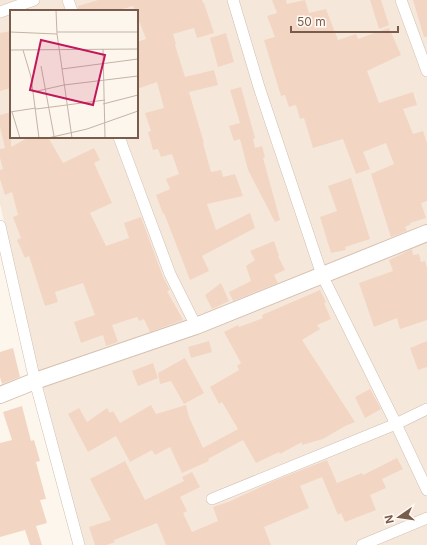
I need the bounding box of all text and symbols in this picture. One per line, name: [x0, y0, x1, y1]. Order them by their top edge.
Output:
scale bar: [291, 8, 398, 34]
inset map: [10, 10, 138, 138]
text: 50 m: [297, 14, 326, 29]
north arrow: [379, 497, 419, 537]
text: N: [381, 514, 397, 525]

